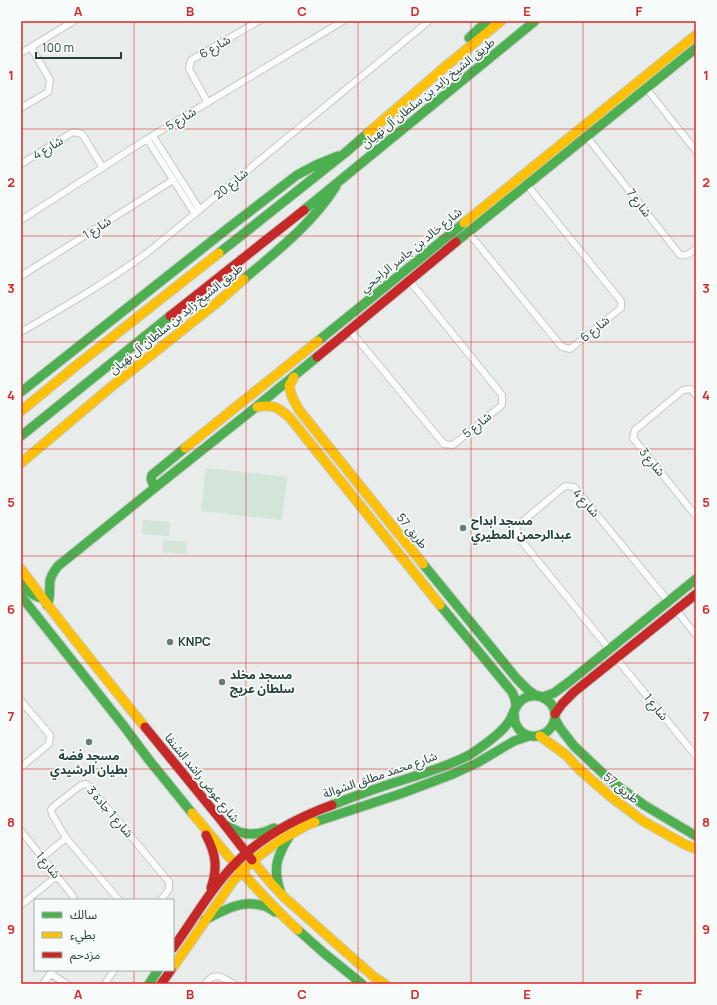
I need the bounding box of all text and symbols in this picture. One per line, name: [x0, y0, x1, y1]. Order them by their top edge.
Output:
text: A: [74, 2, 83, 20]
text: B: [186, 2, 194, 20]
text: C: [297, 2, 307, 20]
text: D: [410, 2, 420, 20]
text: E: [523, 2, 531, 20]
text: F: [636, 2, 643, 20]
street label: شارع 6: [196, 31, 234, 63]
street label: طريق الشيخ زايد بن سلطان آل نهيان: [357, 33, 499, 153]
scale bar: [36, 34, 121, 60]
text: 100 m: [42, 39, 74, 56]
text: 1: [8, 66, 14, 84]
text: 1: [703, 66, 709, 84]
street label: شارع 5: [162, 103, 200, 135]
street label: شارع 4: [29, 132, 67, 164]
street label: شارع 20: [210, 164, 252, 204]
text: 2: [7, 173, 15, 191]
text: 2: [702, 173, 710, 191]
street label: شارع 7: [622, 185, 656, 221]
street label: شارع خالد بن جاسر الراجحي: [356, 203, 466, 297]
street label: شارع 1: [79, 212, 115, 244]
street label: طريق الشيخ زايد بن سلطان آل نهيان: [105, 259, 247, 379]
text: 3: [7, 279, 15, 297]
text: 3: [702, 279, 710, 297]
street label: شارع 6: [576, 312, 614, 346]
text: 4: [7, 386, 15, 404]
text: 4: [702, 386, 710, 404]
street label: شارع 5: [459, 408, 495, 442]
street label: شارع 3: [635, 444, 669, 480]
street label: شارع 4: [568, 485, 604, 521]
text: 5: [7, 493, 15, 511]
text: 5: [702, 493, 710, 511]
street label: طريق 57: [393, 509, 432, 552]
place label: مسجد ابداح عبدالرحمن المطيري: [471, 512, 572, 545]
marker: مسجد ابداح عبدالرحمن المطيري: [458, 523, 468, 533]
text: 6: [7, 600, 15, 618]
text: 6: [702, 600, 710, 618]
place label: KNPC: [178, 633, 211, 650]
marker: KNPC: [165, 637, 175, 647]
place label: مسجد مخلد سلطان عريج: [230, 666, 295, 698]
marker: مسجد مخلد سلطان عريج: [217, 677, 227, 687]
street label: شارع 1: [639, 689, 673, 725]
text: 7: [8, 707, 15, 725]
text: 7: [703, 707, 710, 725]
street label: شارع عوض راشد الشنفا: [160, 729, 244, 827]
marker: مسجد فضة بطيان الرشيدي: [84, 737, 94, 747]
place label: مسجد فضة بطيان الرشيدي: [50, 747, 128, 780]
street label: شارع محمد مطلق الشوالة: [321, 747, 439, 803]
street label: طريق 57: [600, 768, 643, 807]
street label: شارع 1 جادة 3: [83, 782, 137, 842]
text: 8: [7, 813, 15, 831]
text: 8: [702, 813, 710, 831]
street label: شارع 1: [31, 847, 65, 883]
legend: [34, 899, 174, 971]
text: سالك: [70, 906, 97, 923]
text: 9: [7, 920, 15, 938]
text: 9: [702, 920, 710, 938]
text: بطيء: [70, 926, 96, 945]
text: مزدحم: [70, 946, 100, 964]
text: A: [74, 985, 83, 1003]
text: B: [186, 985, 194, 1003]
text: C: [297, 985, 307, 1003]
text: D: [410, 985, 420, 1003]
text: E: [523, 985, 531, 1003]
text: F: [636, 985, 643, 1003]

